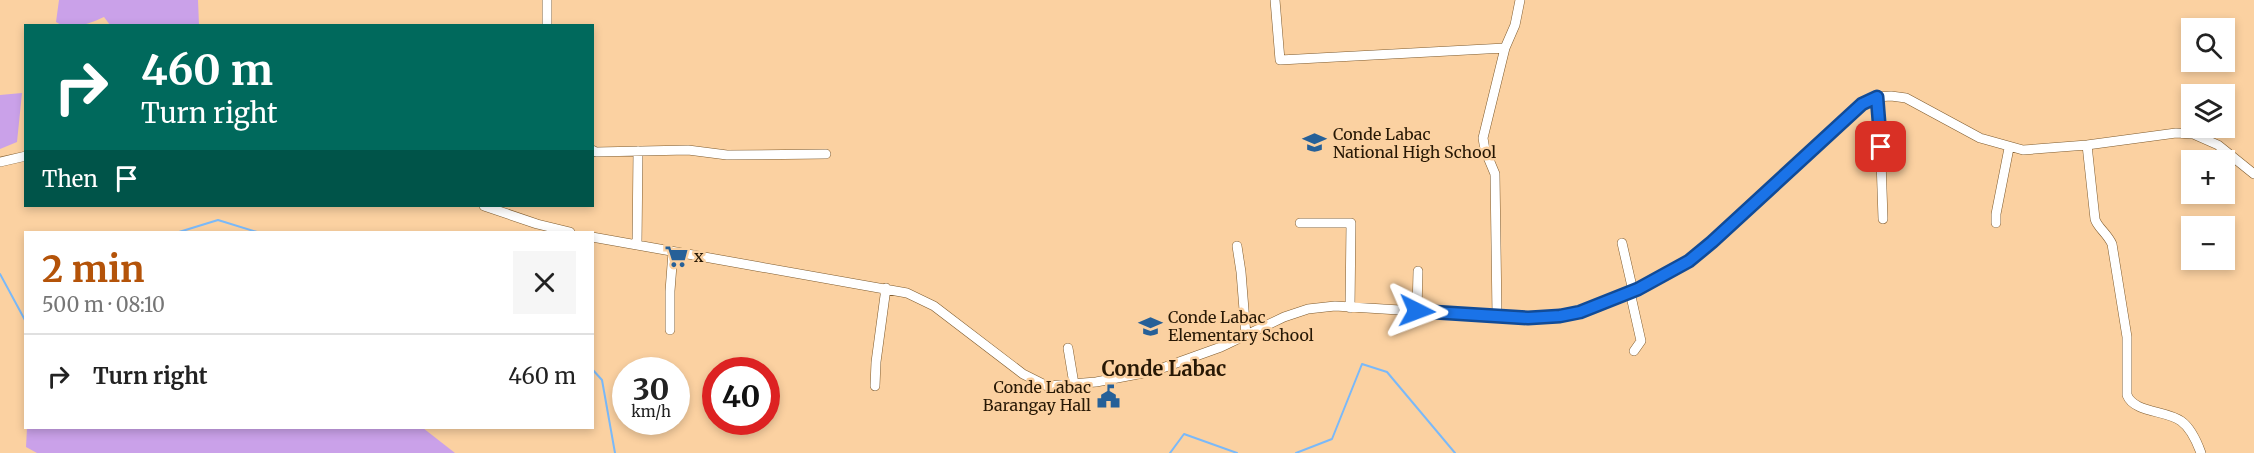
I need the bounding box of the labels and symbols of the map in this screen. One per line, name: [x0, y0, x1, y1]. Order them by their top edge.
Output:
pin: [1855, 121, 1906, 172]
place label: Conde Labac National High School: [1333, 124, 1496, 162]
school or university icon: Conde Labac National High School: [1302, 130, 1328, 156]
supermarket icon: x: [663, 243, 689, 269]
place label: x: [694, 246, 704, 266]
position arrow: [1385, 279, 1449, 343]
place label: Conde Labac Elementary School: [1168, 307, 1314, 345]
school or university icon: Conde Labac Elementary School: [1137, 313, 1163, 339]
district label: Conde Labac: [1102, 356, 1226, 381]
speed limit sign: 40: [702, 357, 780, 435]
place label: Conde Labac Barangay Hall: [983, 377, 1091, 415]
public building icon: Conde Labac Barangay Hall: [1096, 383, 1122, 409]

